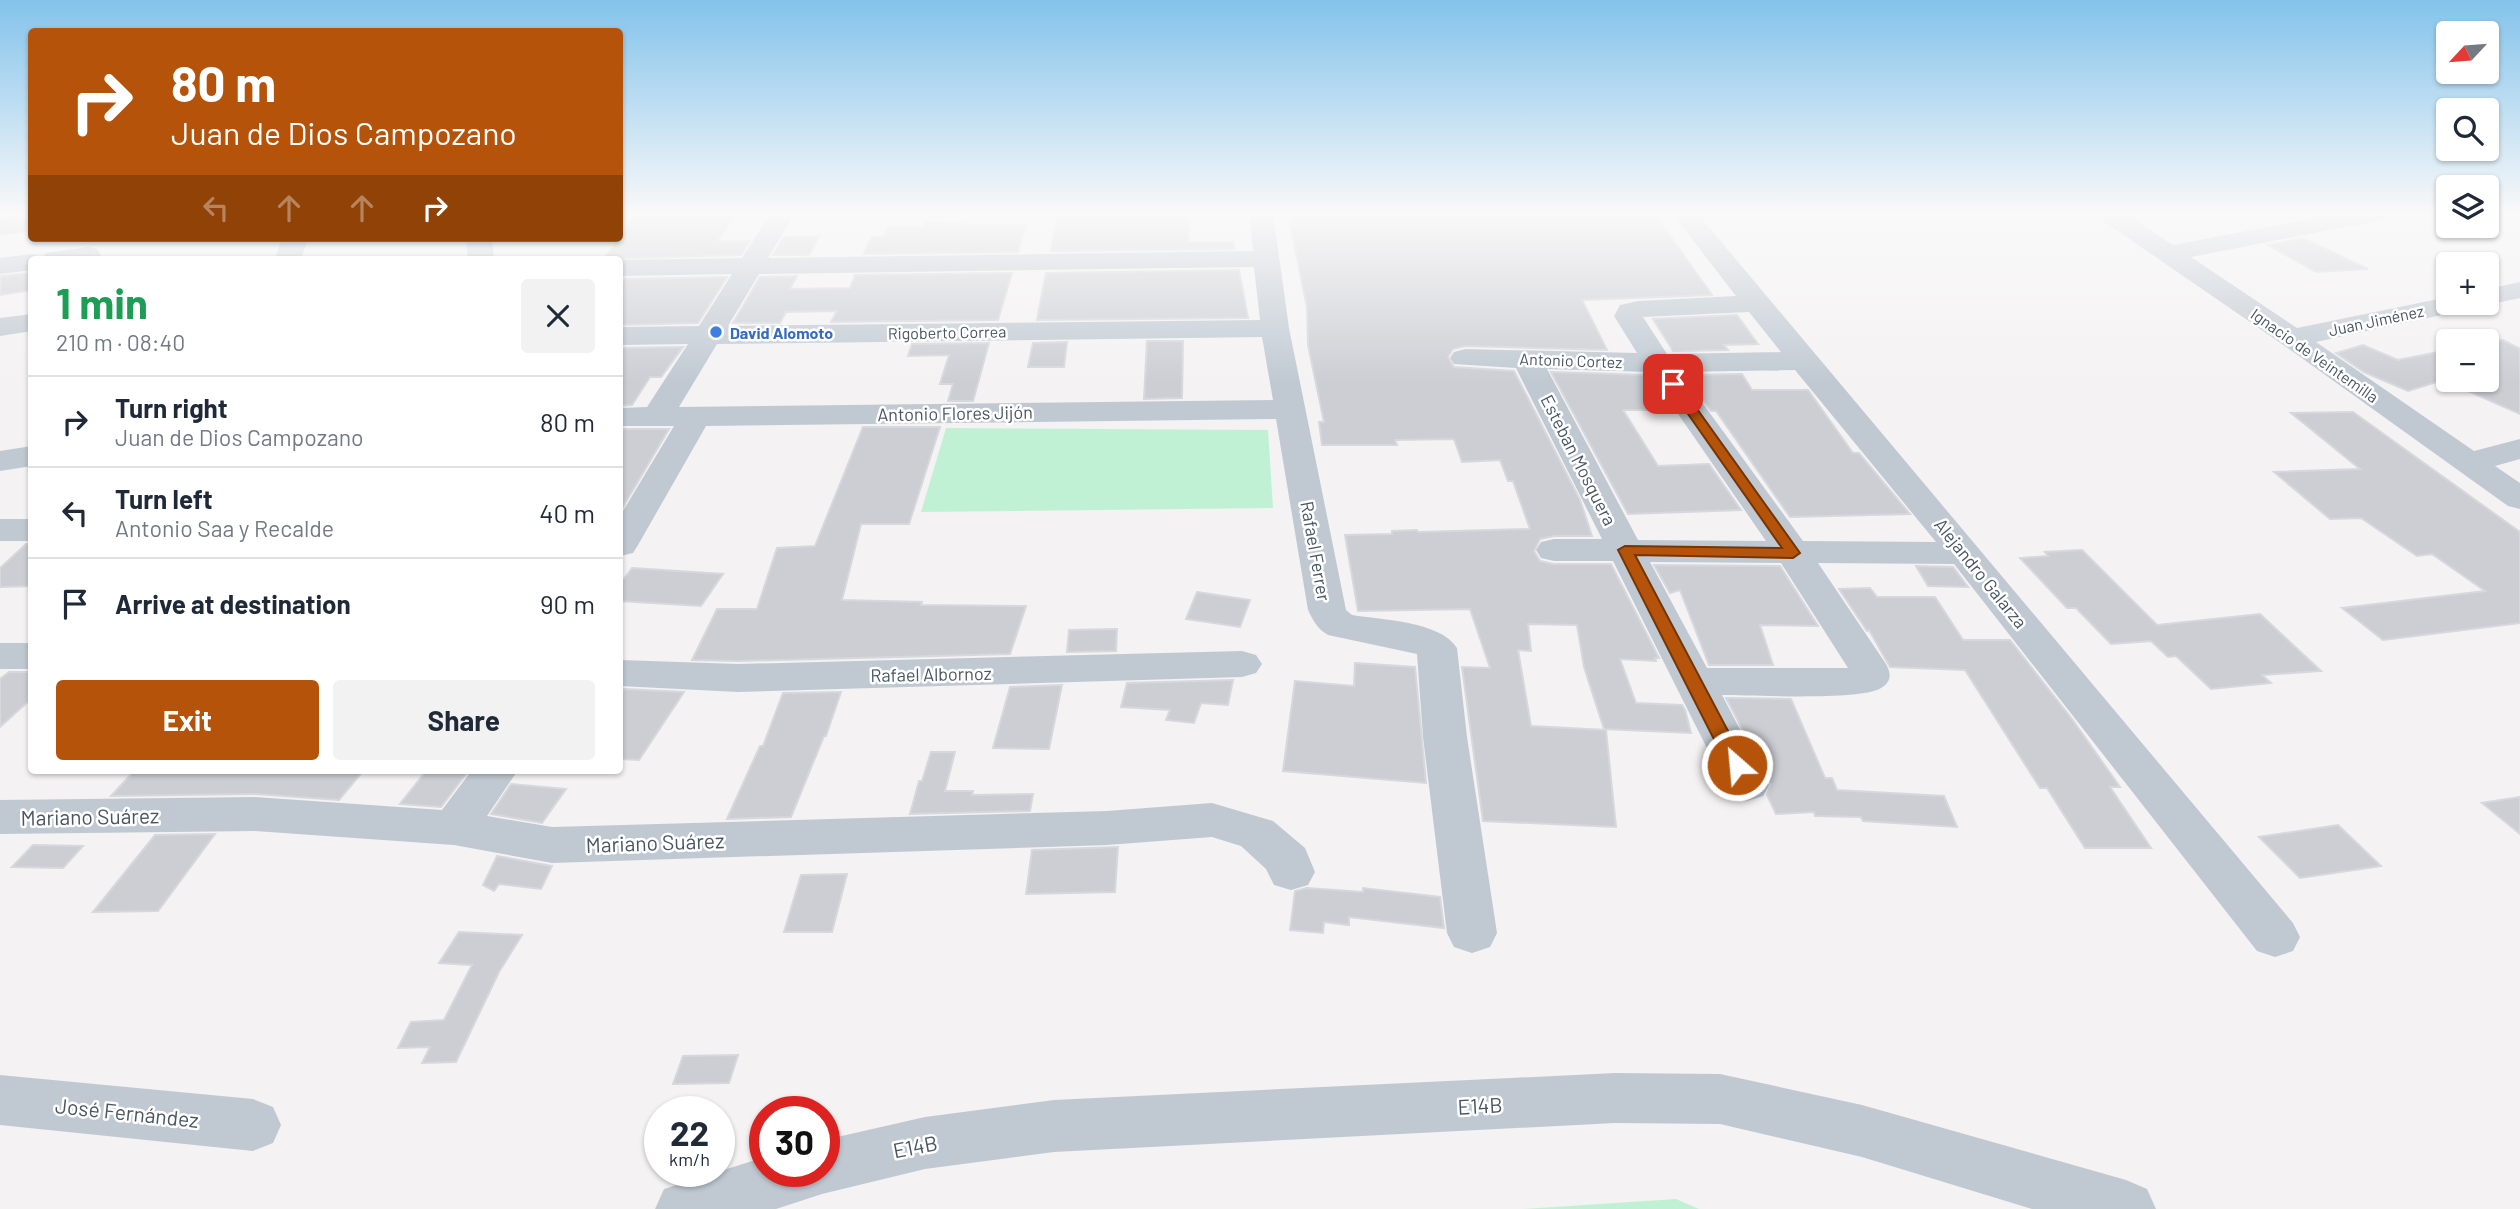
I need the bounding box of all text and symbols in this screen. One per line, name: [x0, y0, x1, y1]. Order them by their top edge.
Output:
north arrow: [2436, 21, 2499, 84]
map controls: [2436, 21, 2499, 392]
text: 80 m: [171, 53, 276, 112]
icon: right: [56, 56, 147, 147]
button: search: [2436, 98, 2499, 161]
text: Juan de Dios Campozano: [171, 113, 517, 151]
button: layers: [2436, 175, 2499, 238]
icon: left: [197, 189, 235, 227]
icon: ahead: [270, 189, 308, 227]
icon: ahead: [343, 189, 381, 227]
icon: right: [416, 189, 454, 227]
button: +: [2436, 252, 2499, 315]
text: 1 min: [56, 277, 148, 327]
button: close: [521, 279, 595, 353]
street label: Juan Jiménez: [2327, 301, 2425, 339]
street label: Ignacio de Veintemilla: [2248, 304, 2382, 406]
street label: Rigoberto Correa: [888, 321, 1006, 343]
place label: David Alomoto: [730, 323, 833, 342]
marker: David Alomoto: [708, 324, 724, 340]
text: 210 m · 08:40: [56, 328, 185, 356]
button: −: [2436, 329, 2499, 392]
street label: Antonio Cortez: [1519, 349, 1623, 371]
pin: [1643, 354, 1703, 414]
icon: arrive: [1654, 365, 1692, 403]
street label: Esteban Mosquera: [1537, 391, 1621, 529]
text: Turn right: [115, 392, 228, 423]
street label: Antonio Flores Jijón: [877, 401, 1033, 425]
icon: right: [56, 403, 94, 441]
text: 80 m: [540, 406, 595, 437]
text: Juan de Dios Campozano: [115, 423, 363, 451]
text: Turn left: [115, 483, 213, 514]
icon: left: [56, 494, 94, 532]
text: 40 m: [539, 497, 595, 528]
street label: Rafael Ferrer: [1296, 499, 1336, 603]
text: Antonio Saa y Recalde: [115, 514, 334, 542]
street label: Alejandro Galarza: [1930, 514, 2032, 632]
icon: arrive: [56, 585, 94, 623]
text: Arrive at destination: [115, 588, 351, 619]
text: 90 m: [540, 588, 595, 619]
street label: Rafael Albornoz: [870, 662, 992, 686]
button: Exit: [56, 680, 319, 760]
button: Share: [333, 680, 595, 760]
position arrow: [1700, 728, 1774, 802]
street label: Mariano Suárez: [20, 802, 160, 830]
street label: Mariano Suárez: [585, 827, 725, 857]
street label: E14B: [1457, 1091, 1503, 1119]
street label: José Fernández: [54, 1092, 200, 1132]
speed limit sign: 30: [749, 1096, 840, 1187]
text: 22: [670, 1111, 709, 1153]
street label: E14B: [891, 1129, 939, 1163]
text: km/h: [669, 1148, 710, 1170]

